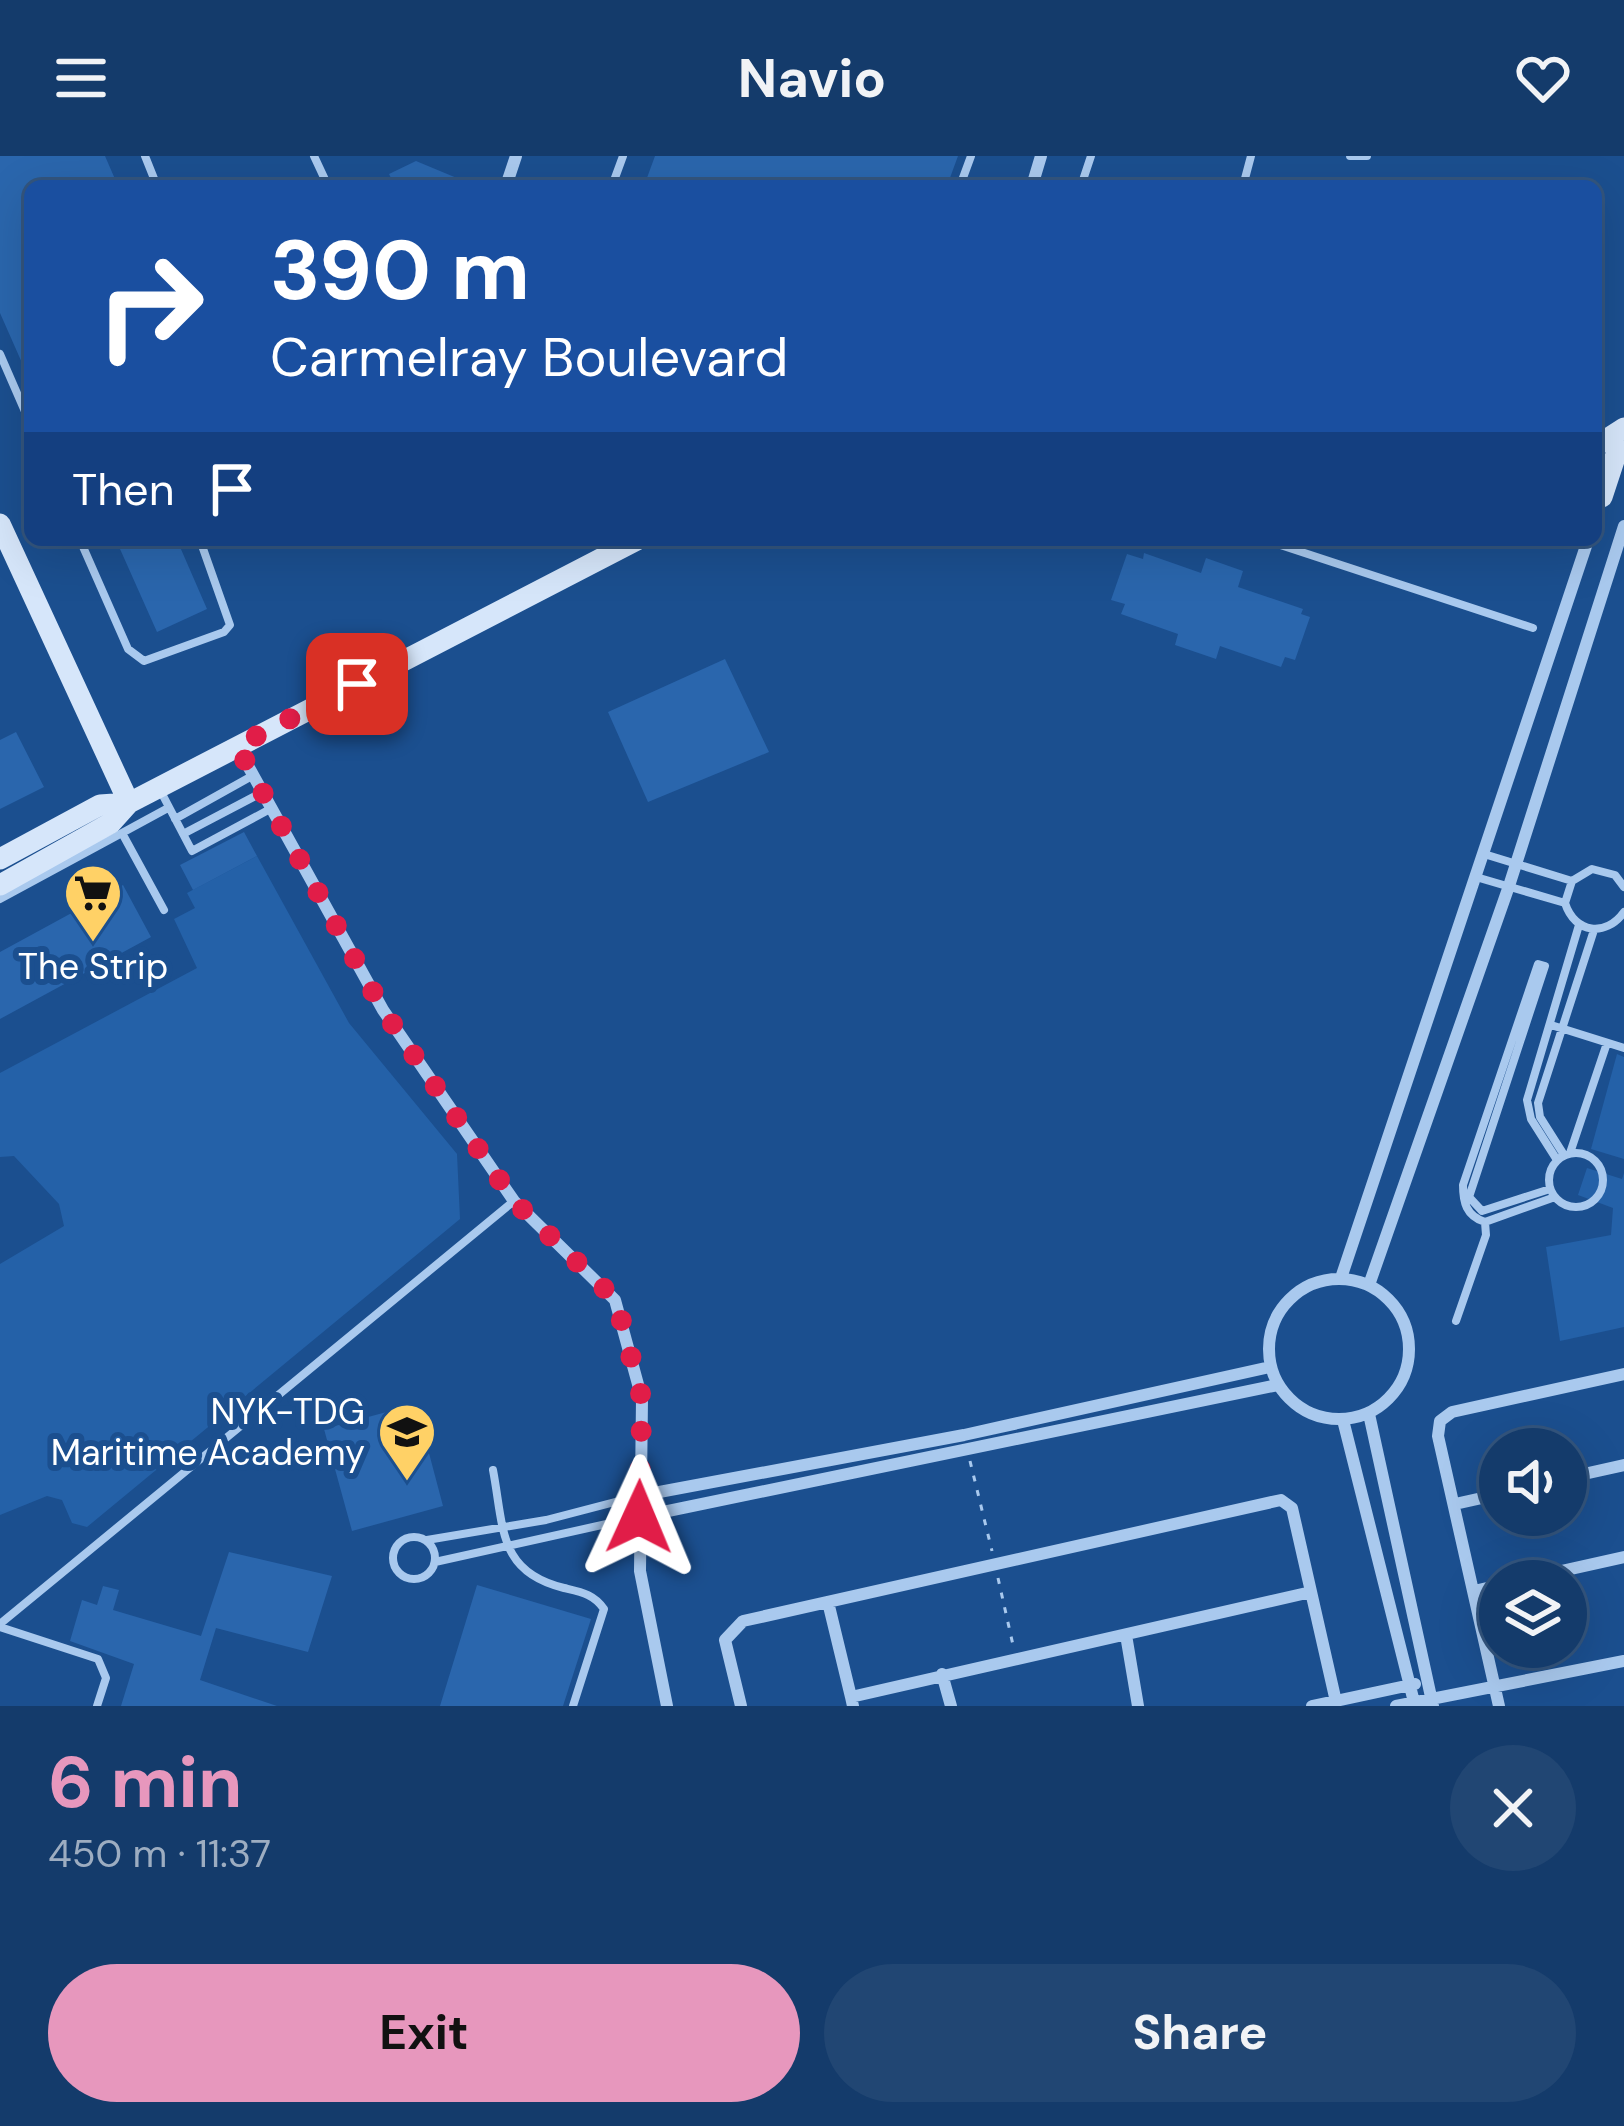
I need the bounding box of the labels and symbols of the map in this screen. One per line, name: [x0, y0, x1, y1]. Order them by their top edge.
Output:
pin: [306, 633, 408, 735]
supermarket icon: The Strip: [62, 862, 124, 944]
place label: The Strip: [18, 943, 168, 990]
place label: NYK-TDG Maritime Academy: [51, 1388, 365, 1476]
school or university icon: NYK-TDG Maritime Academy: [376, 1401, 438, 1483]
position arrow: [576, 1454, 702, 1580]

